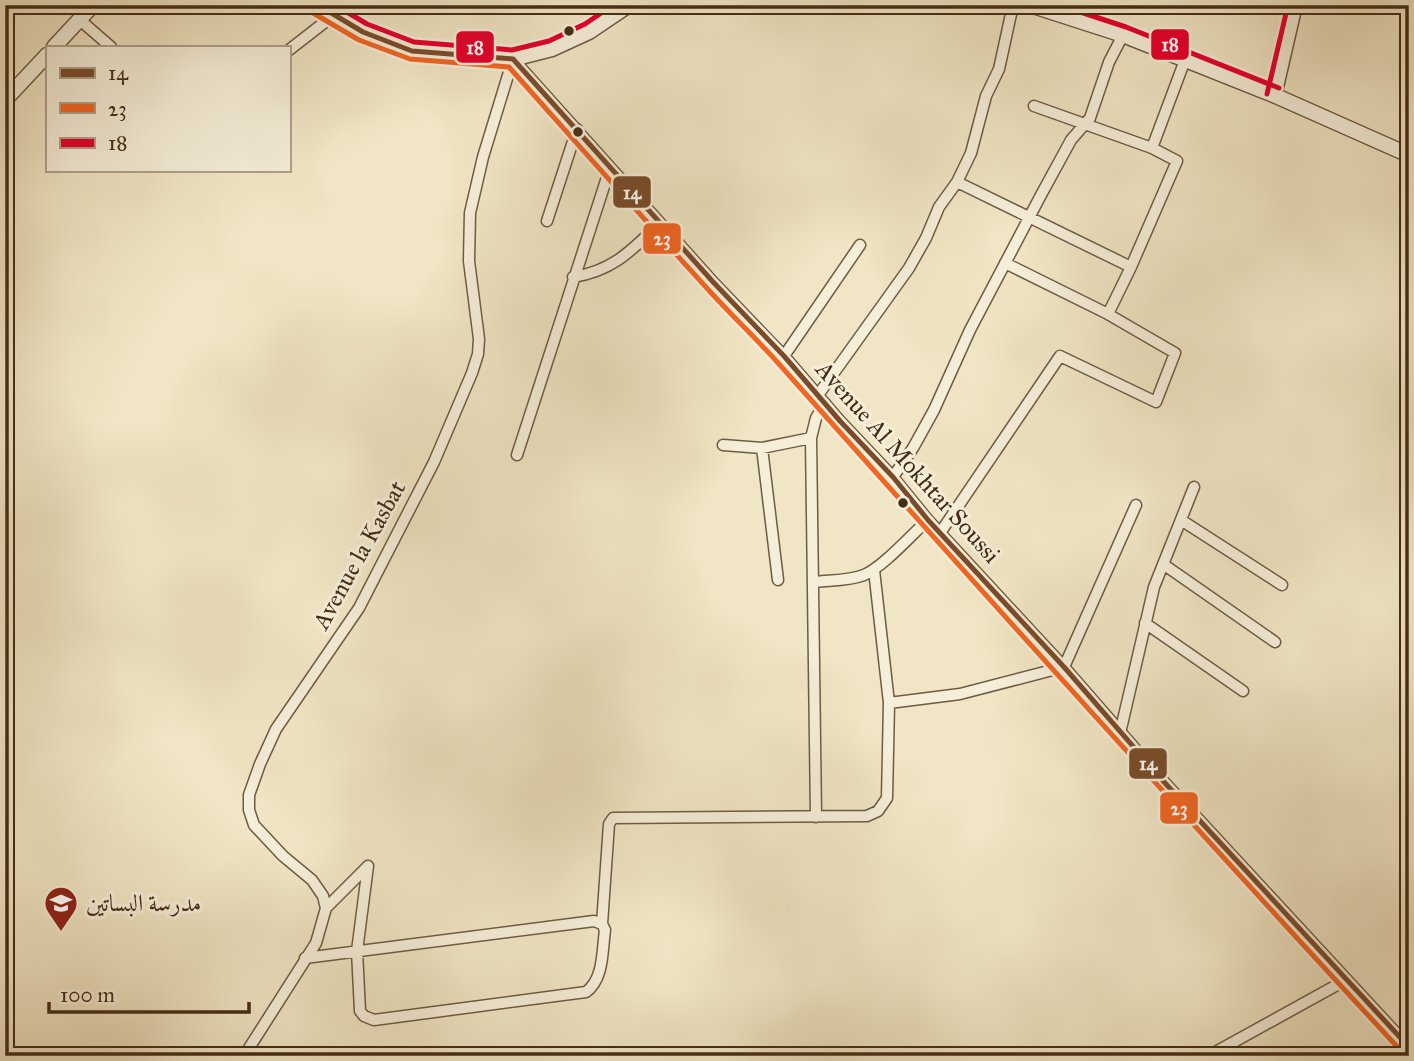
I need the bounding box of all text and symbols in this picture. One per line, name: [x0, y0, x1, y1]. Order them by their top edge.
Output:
unlabelled marker: [562, 24, 576, 38]
line badge: 18: [1150, 28, 1190, 61]
line badge: 18: [455, 30, 495, 64]
text: 18: [1161, 33, 1179, 56]
text: 18: [466, 36, 484, 59]
legend: [46, 46, 290, 172]
text: 14: [108, 60, 129, 86]
text: 23: [108, 96, 127, 122]
unlabelled marker: [571, 125, 585, 139]
text: 18: [108, 130, 127, 156]
line badge: 14: [612, 175, 652, 209]
text: 14: [623, 181, 642, 205]
line badge: 23: [642, 222, 682, 255]
text: 23: [654, 227, 670, 251]
street label: Avenue Al Mokhtar Soussi: [809, 354, 1007, 570]
street label: Avenue la Kasbat: [305, 475, 412, 635]
unlabelled marker: [896, 496, 910, 510]
line badge: 14: [1128, 747, 1168, 780]
text: 14: [1139, 752, 1158, 776]
line badge: 23: [1159, 791, 1199, 825]
text: 23: [1171, 797, 1187, 821]
school or university icon: مدرسة البساتين: [42, 884, 80, 933]
place label: مدرسة البساتين: [86, 888, 201, 918]
scale bar: [49, 970, 248, 1014]
text: 100 m: [60, 982, 115, 1008]

